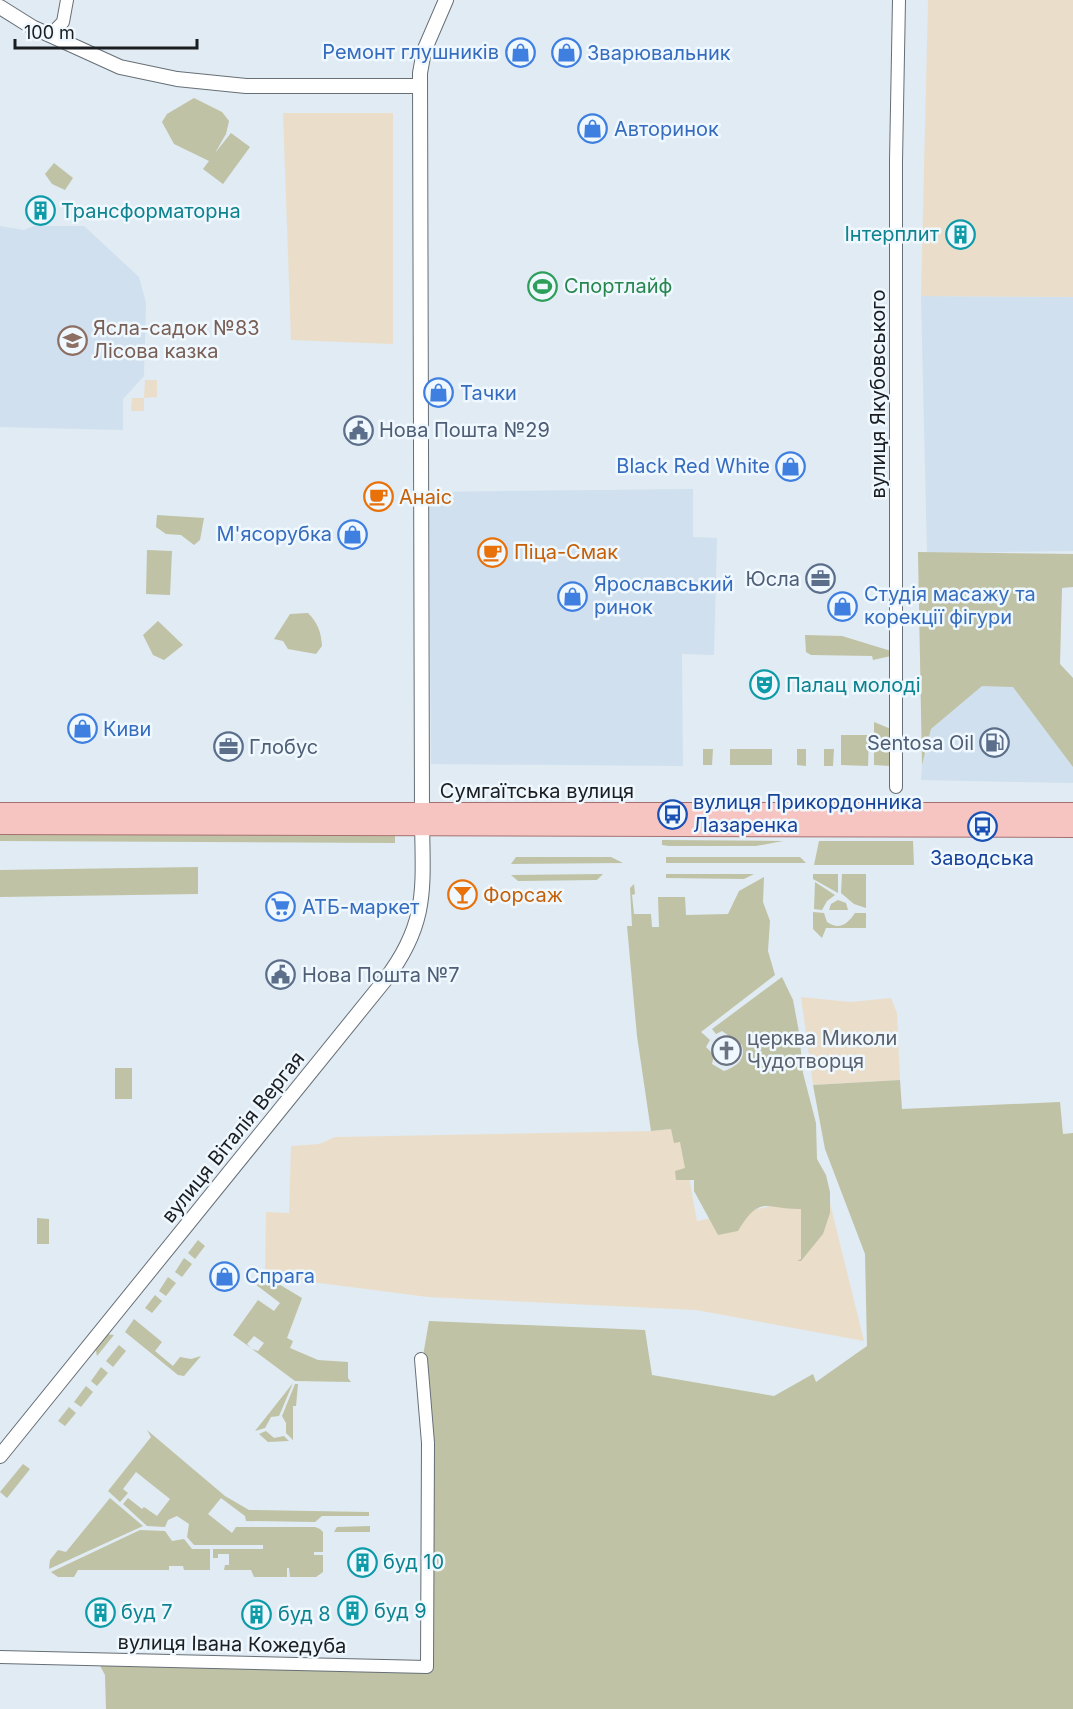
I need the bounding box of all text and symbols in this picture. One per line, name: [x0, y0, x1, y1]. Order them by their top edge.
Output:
scale bar: [15, 12, 196, 50]
text: 100 m: [24, 22, 75, 43]
shop icon: Ремонт глушників: [504, 36, 536, 68]
shop icon: Зварювальник: [550, 37, 582, 69]
place label: Ремонт глушників: [322, 40, 499, 64]
place label: Зварювальник: [587, 41, 731, 65]
shop icon: Авторинок: [577, 113, 609, 145]
place label: Авторинок: [614, 117, 719, 141]
building icon: Трансформаторна: [24, 195, 56, 227]
place label: Трансформаторна: [61, 199, 241, 223]
building icon: Інтерплит: [944, 218, 976, 250]
place label: Інтерплит: [845, 222, 940, 246]
sports icon: Спортлайф: [527, 270, 559, 302]
place label: Спортлайф: [564, 274, 672, 298]
street label: вулиця Якубовського: [866, 289, 890, 499]
place label: Ясла-садок №83 Лісова казка: [93, 316, 260, 363]
school or university icon: Ясла-садок №83 Лісова казка: [56, 324, 88, 356]
shop icon: Тачки: [423, 377, 455, 409]
place label: Тачки: [460, 381, 517, 405]
public building icon: Нова Пошта №29: [342, 414, 374, 446]
place label: Нова Пошта №29: [379, 418, 550, 442]
shop icon: Black Red White: [775, 450, 807, 482]
place label: Black Red White: [616, 454, 770, 478]
cafe icon: Анаіс: [362, 481, 394, 513]
place label: Анаіс: [399, 485, 452, 509]
shop icon: М'ясорубка: [337, 518, 369, 550]
place label: М'ясорубка: [216, 522, 332, 546]
cafe icon: Піца-Смак: [477, 536, 509, 568]
place label: Піца-Смак: [514, 540, 618, 564]
office icon: Юсла: [805, 563, 837, 595]
place label: Юсла: [746, 567, 800, 591]
place label: Ярославський ринок: [594, 572, 734, 619]
shop icon: Ярославський ринок: [557, 580, 589, 612]
place label: Студія масажу та корекції фігури: [864, 582, 1036, 629]
shop icon: Студія масажу та корекції фігури: [827, 590, 859, 622]
theatre icon: Палац молоді: [749, 669, 781, 701]
place label: Палац молоді: [786, 673, 921, 697]
shop icon: Киви: [66, 713, 98, 745]
place label: Киви: [103, 717, 151, 741]
fuel station icon: Sentosa Oil: [979, 727, 1011, 759]
office icon: Глобус: [212, 731, 244, 763]
place label: Sentosa Oil: [867, 731, 974, 755]
place label: Глобус: [249, 735, 318, 759]
street label: Сумгаїтська вулиця: [440, 779, 634, 803]
place label: вулиця Прикордонника Лазаренка: [693, 790, 922, 837]
bus stop icon: вулиця Прикордонника Лазаренка: [656, 798, 688, 830]
bus stop icon: Заводська: [966, 811, 998, 843]
place label: Заводська: [930, 846, 1034, 870]
bar icon: Форсаж: [446, 879, 478, 911]
place label: Форсаж: [483, 883, 563, 907]
supermarket icon: АТБ-маркет: [265, 891, 297, 923]
place label: АТБ-маркет: [302, 895, 420, 919]
public building icon: Нова Пошта №7: [265, 959, 297, 991]
place label: Нова Пошта №7: [302, 963, 460, 987]
place label: церква Миколи Чудотворця: [747, 1026, 897, 1073]
church icon: церква Миколи Чудотворця: [710, 1034, 742, 1066]
street label: вулиця Віталія Вергая: [157, 1047, 309, 1227]
shop icon: Спрага: [208, 1260, 240, 1292]
place label: Спрага: [245, 1264, 315, 1288]
building icon: буд 10: [346, 1546, 378, 1578]
place label: буд 10: [383, 1550, 444, 1574]
building icon: буд 9: [337, 1595, 369, 1627]
building icon: буд 7: [84, 1596, 116, 1628]
building icon: буд 8: [241, 1598, 273, 1630]
place label: буд 9: [374, 1599, 427, 1623]
place label: буд 7: [121, 1600, 173, 1624]
place label: буд 8: [278, 1602, 331, 1626]
street label: вулиця Івана Кожедуба: [117, 1630, 347, 1658]

